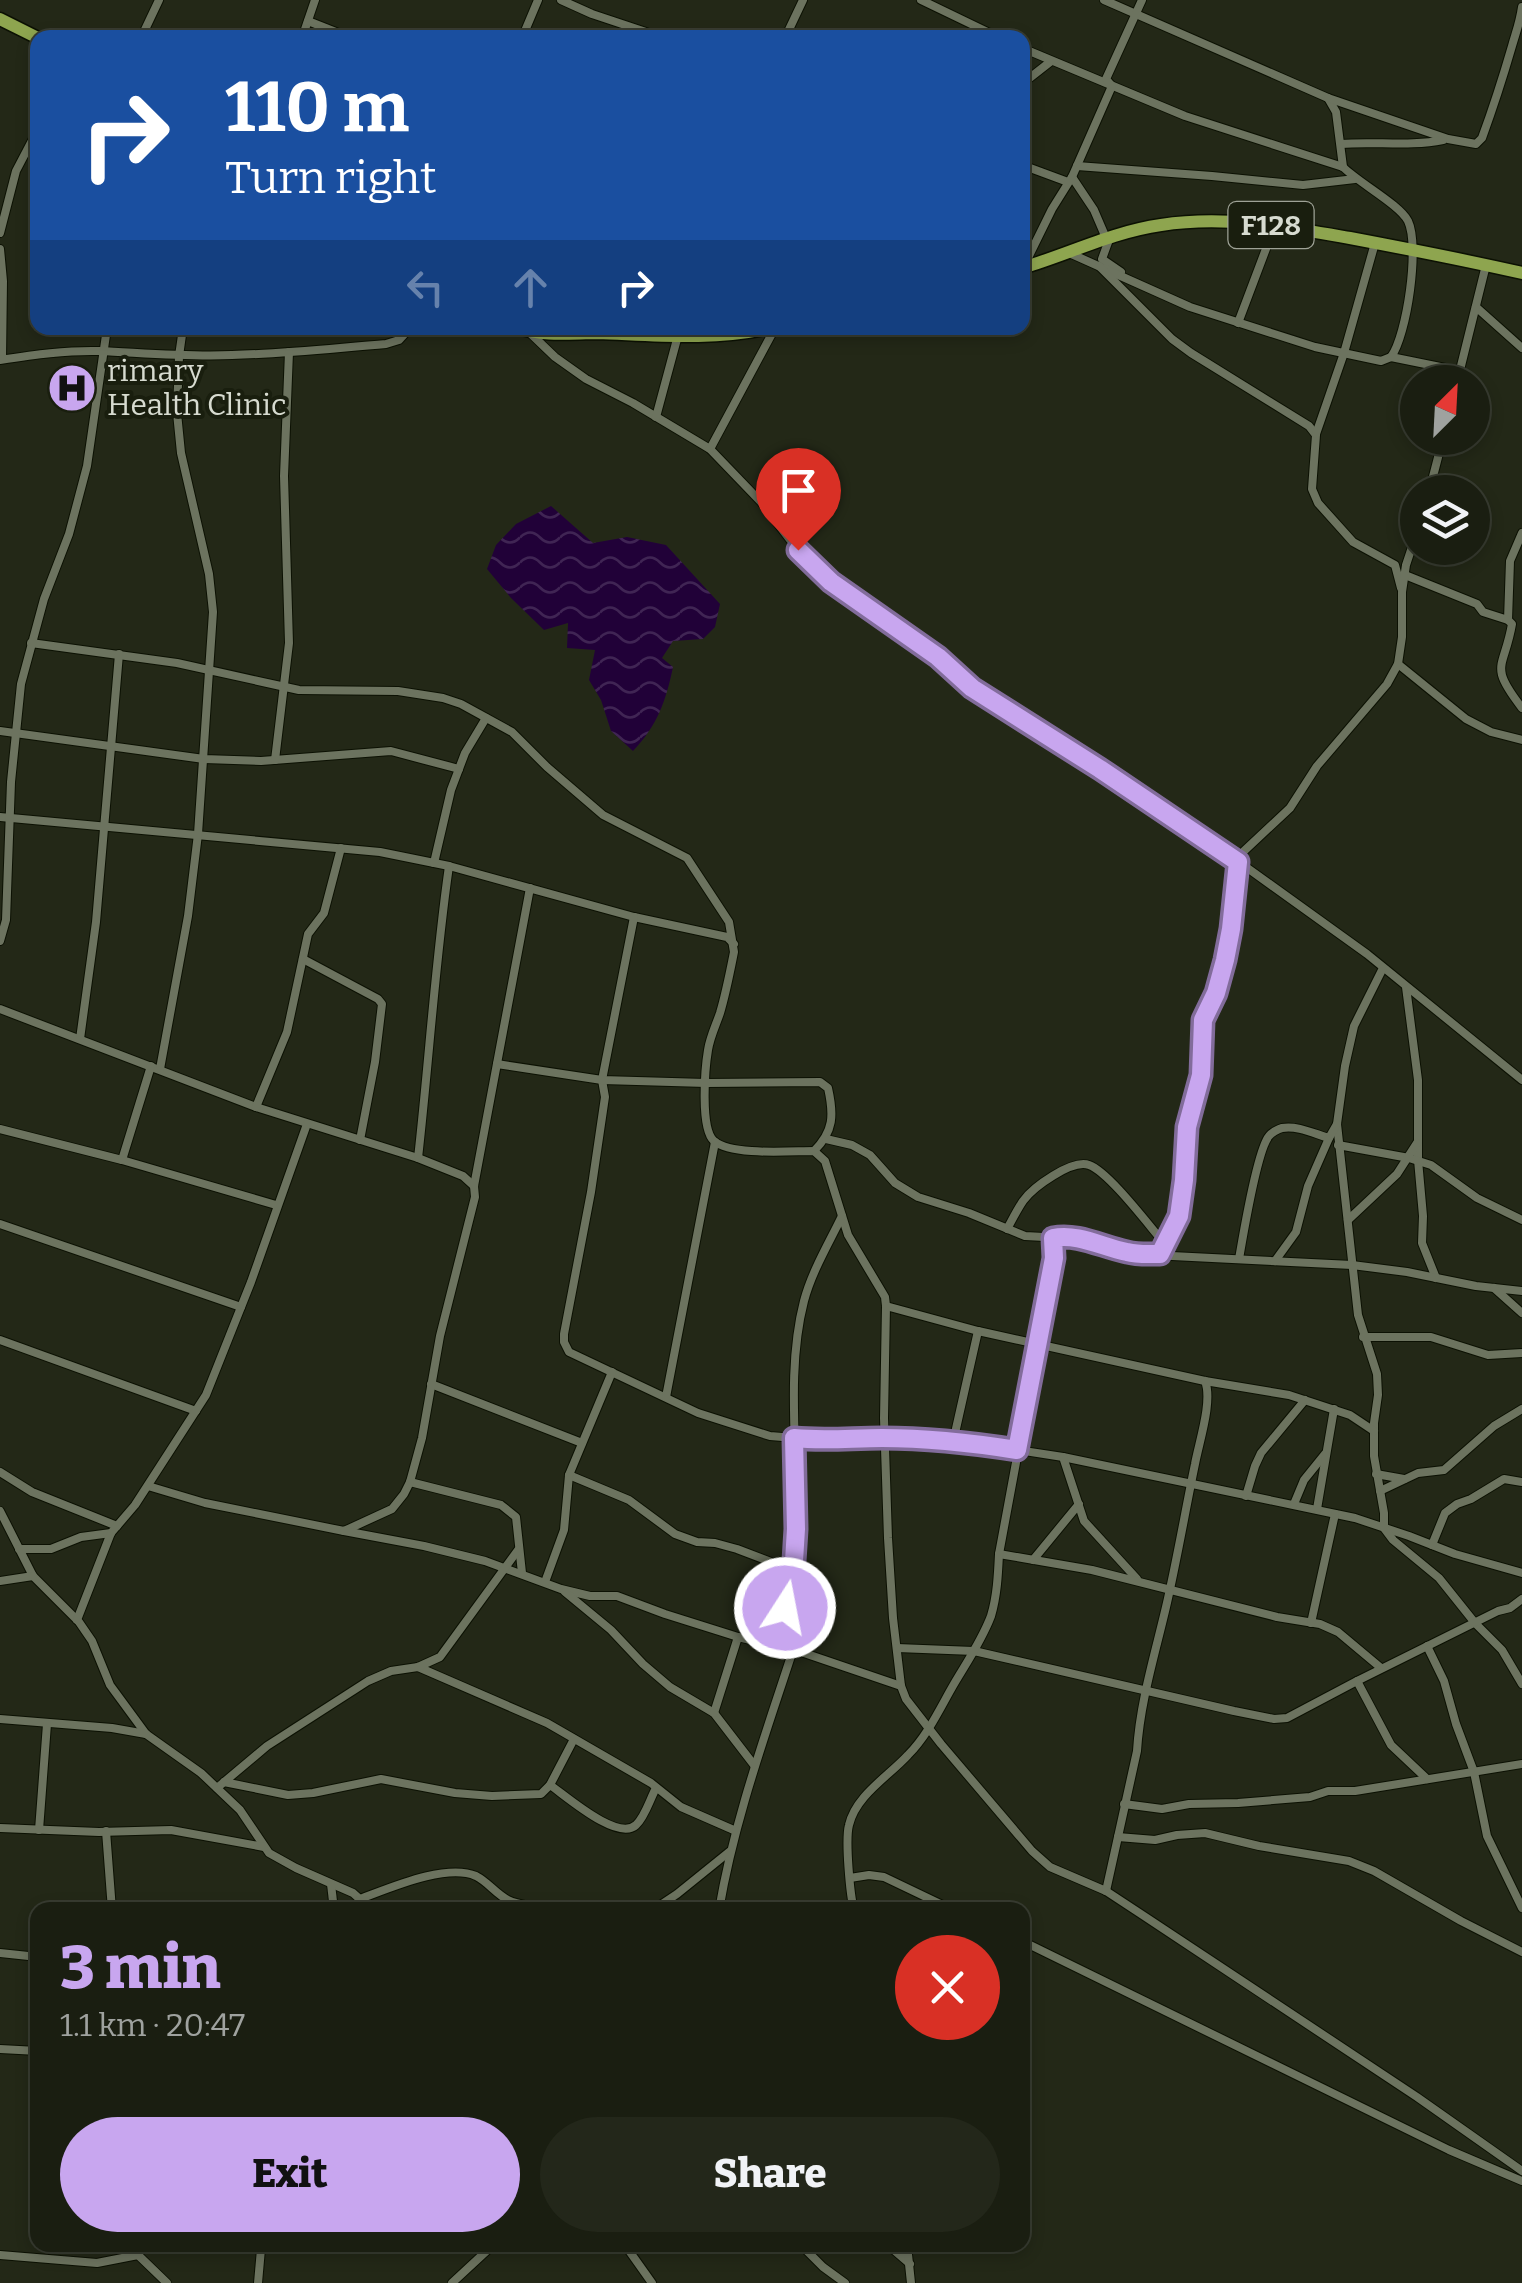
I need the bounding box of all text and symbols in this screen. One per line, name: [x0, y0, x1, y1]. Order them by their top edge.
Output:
text: 110 m: [225, 66, 409, 150]
icon: right: [60, 70, 190, 200]
text: Turn right: [225, 151, 437, 205]
road number: F128: [1228, 202, 1314, 248]
icon: left: [398, 260, 453, 315]
icon: ahead: [503, 260, 558, 315]
icon: right: [608, 260, 663, 315]
place label: rimary Health Clinic: [107, 353, 286, 423]
hospital icon: rimary Health Clinic: [46, 362, 98, 414]
north arrow: [1400, 365, 1490, 455]
map controls: [1400, 365, 1490, 565]
pin: [756, 448, 841, 551]
icon: arrive: [771, 463, 826, 518]
button: layers: [1400, 475, 1490, 565]
position arrow: [733, 1556, 837, 1660]
text: 3 min: [60, 1932, 221, 2004]
button: close: [895, 1935, 1000, 2040]
text: 1.1 km · 20:47: [60, 2006, 245, 2044]
button: Exit: [60, 2117, 520, 2232]
button: Share: [540, 2117, 1000, 2232]

